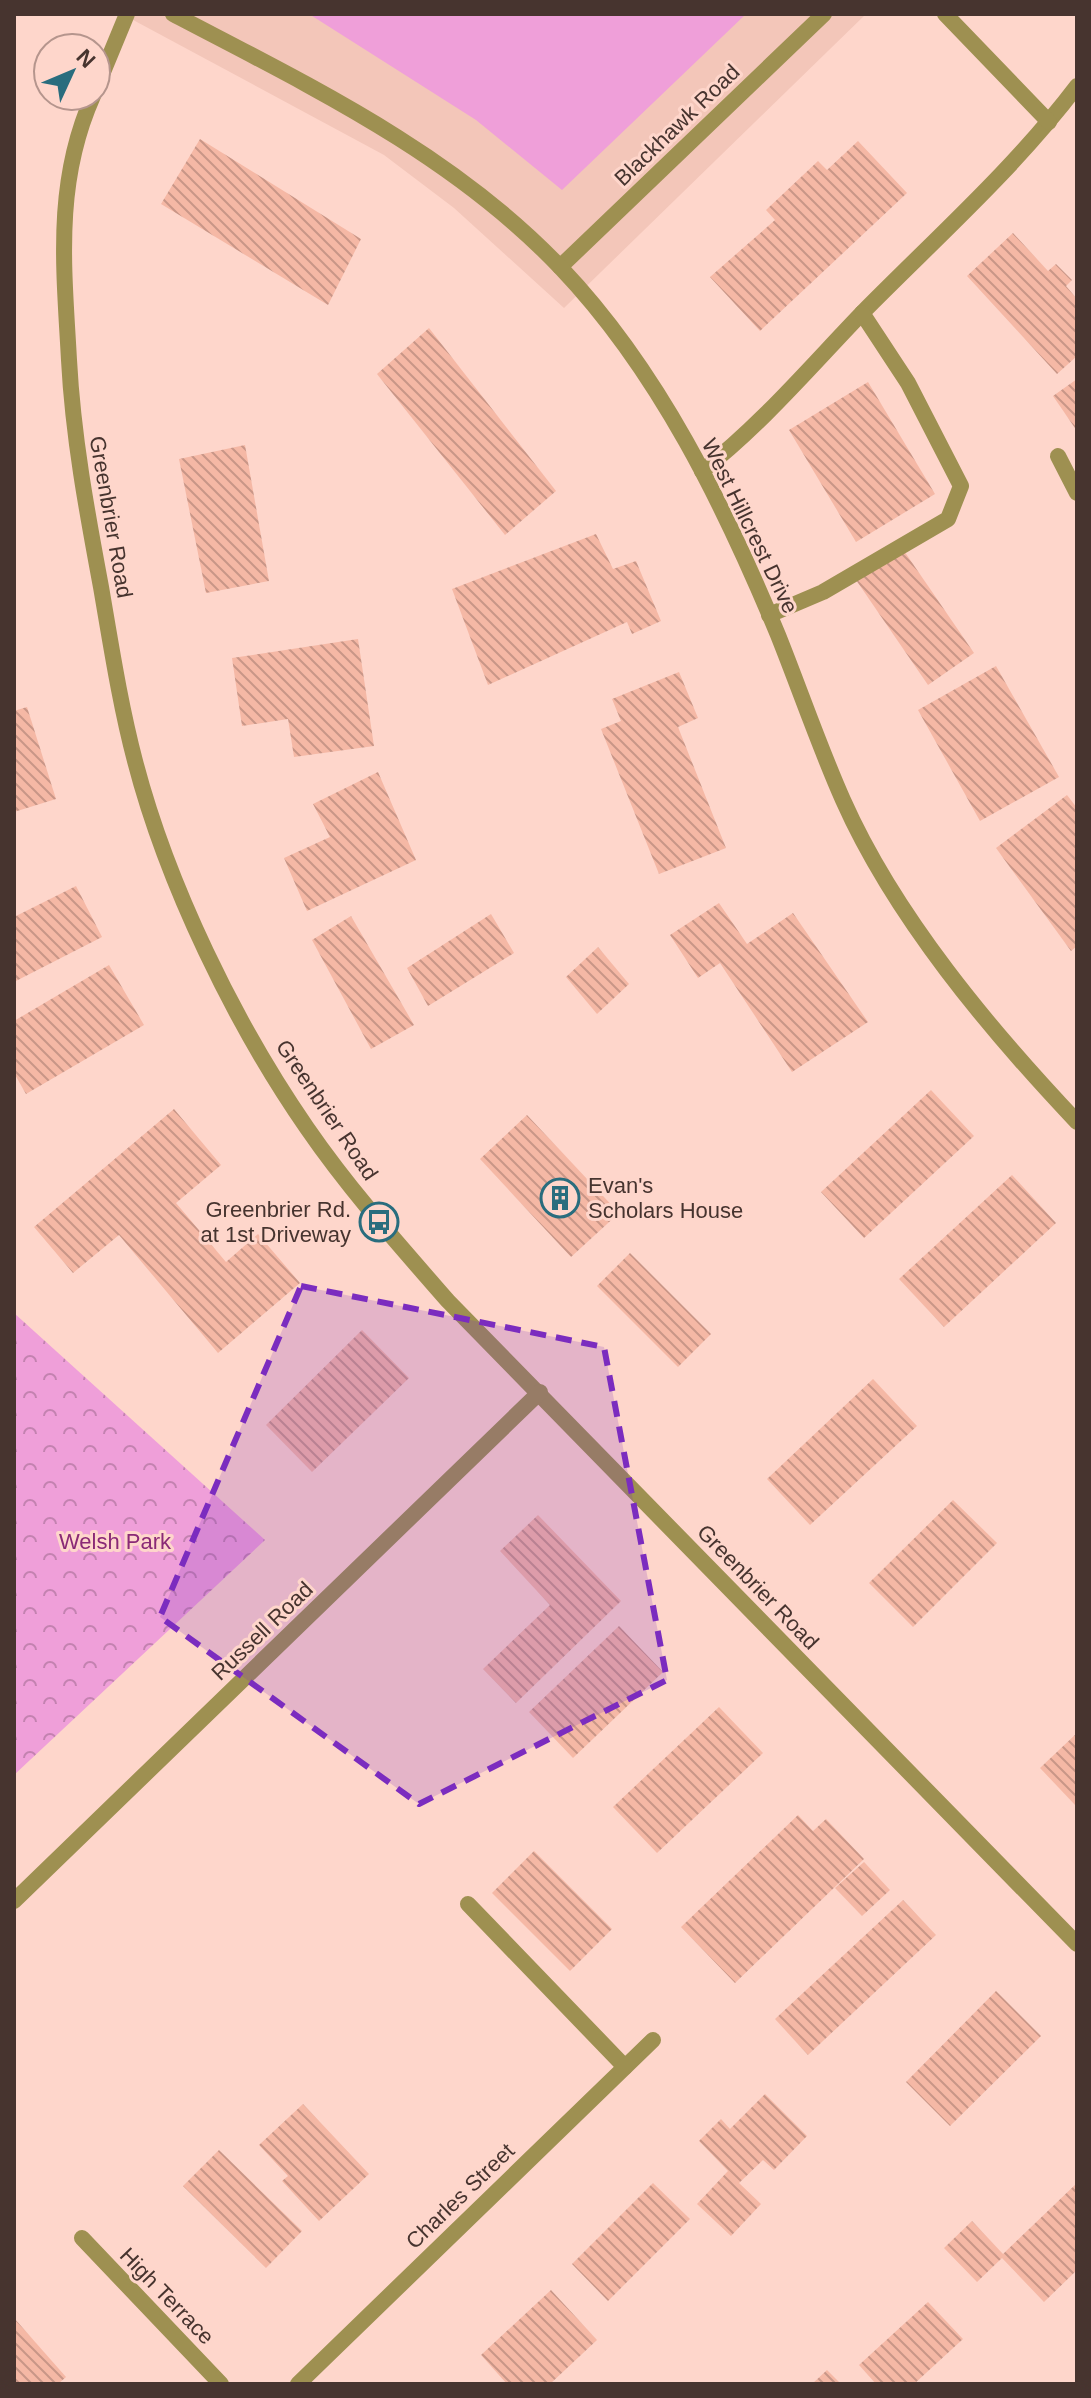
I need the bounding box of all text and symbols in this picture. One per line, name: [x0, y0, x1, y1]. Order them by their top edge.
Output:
north arrow: [32, 32, 112, 112]
text: N: [72, 44, 101, 73]
street label: Blackhawk Road: [609, 59, 745, 191]
street label: Greenbrier Road: [84, 434, 138, 600]
street label: West Hillcrest Drive: [697, 434, 803, 618]
street label: Greenbrier Road: [271, 1035, 383, 1185]
place label: Evan's Scholars House: [588, 1173, 743, 1223]
building icon: Evan's Scholars House: [539, 1177, 581, 1219]
place label: Greenbrier Rd. at 1st Driveway: [201, 1197, 351, 1247]
bus stop icon: Greenbrier Rd. at 1st Driveway: [358, 1201, 400, 1243]
street label: Greenbrier Road: [692, 1519, 824, 1655]
park label: Welsh Park: [59, 1529, 172, 1554]
street label: Russell Road: [206, 1577, 318, 1685]
street label: Charles Street: [401, 2138, 519, 2254]
street label: High Terrace: [115, 2243, 219, 2349]

